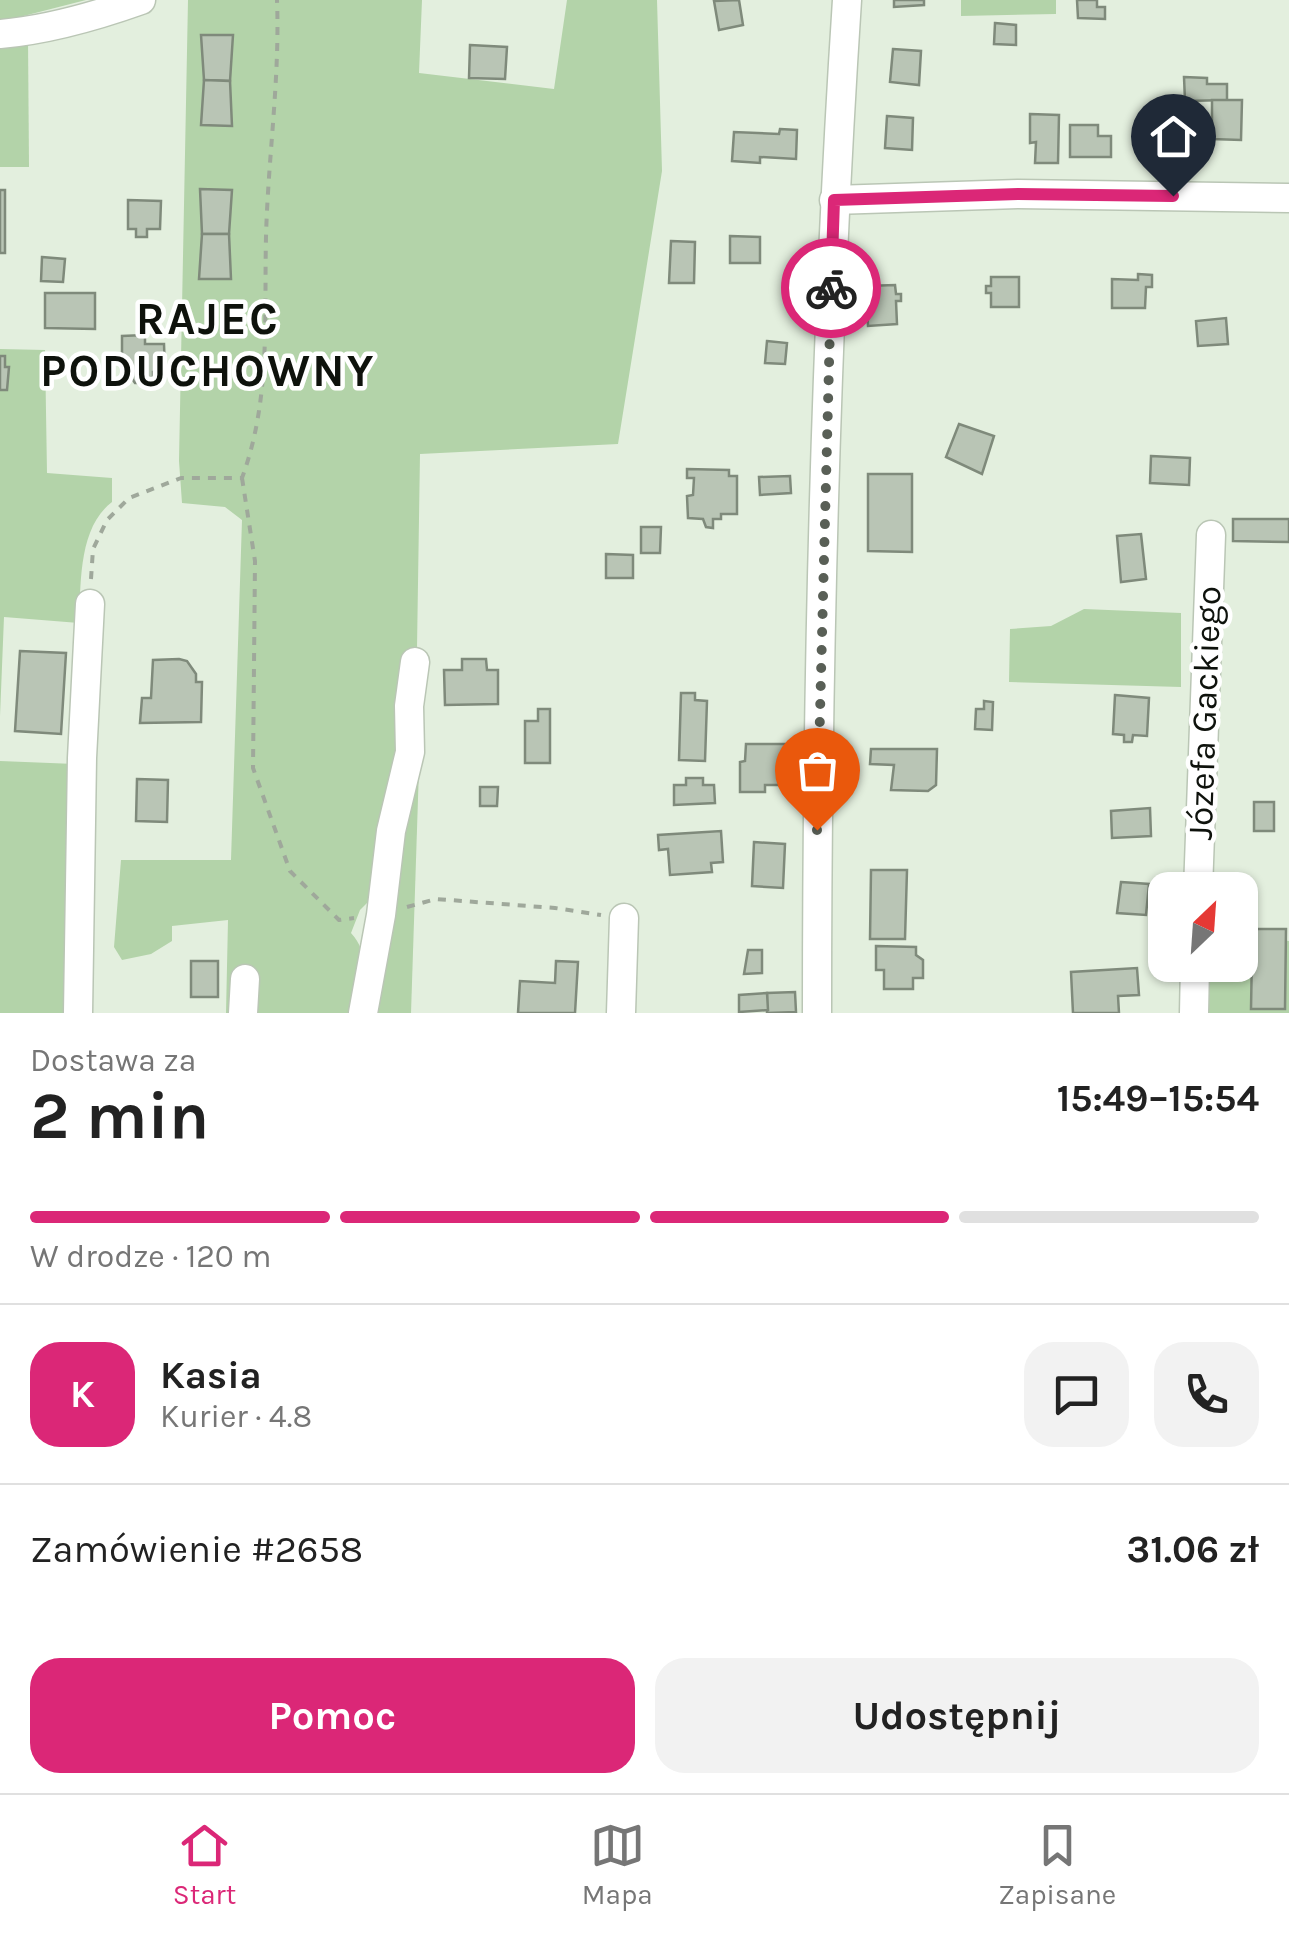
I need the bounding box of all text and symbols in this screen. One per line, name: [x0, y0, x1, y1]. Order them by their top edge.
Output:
pin: [1131, 94, 1216, 197]
icon: home: [1146, 109, 1201, 164]
courier: [781, 238, 881, 338]
icon: bike: [804, 261, 859, 316]
district label: RAJEC PODUCHOWNY: [40, 293, 376, 397]
street label: Józefa Gackiego: [1180, 585, 1229, 841]
pin: [775, 728, 860, 831]
icon: bag: [790, 743, 845, 798]
north arrow: [1148, 872, 1258, 982]
map controls: [1148, 872, 1258, 982]
text: Dostawa za: [30, 1042, 196, 1079]
text: 15:49–15:54: [1057, 1076, 1259, 1121]
text: 2 min: [30, 1078, 209, 1154]
text: W drodze · 120 m: [30, 1238, 271, 1275]
button: chat: [1024, 1342, 1129, 1447]
button: phone: [1154, 1342, 1259, 1447]
text: Kasia: [160, 1353, 262, 1398]
text: K: [70, 1372, 95, 1417]
text: Kurier · 4.8: [160, 1398, 312, 1435]
text: Zamówienie #2658: [30, 1527, 363, 1572]
text: 31.06 zł: [1127, 1527, 1259, 1572]
button: Pomoc: [30, 1658, 635, 1773]
button: Udostępnij: [655, 1658, 1259, 1773]
tab: Start: [173, 1818, 236, 1911]
tab: Mapa: [582, 1818, 653, 1911]
tab: Zapisane: [998, 1818, 1116, 1911]

